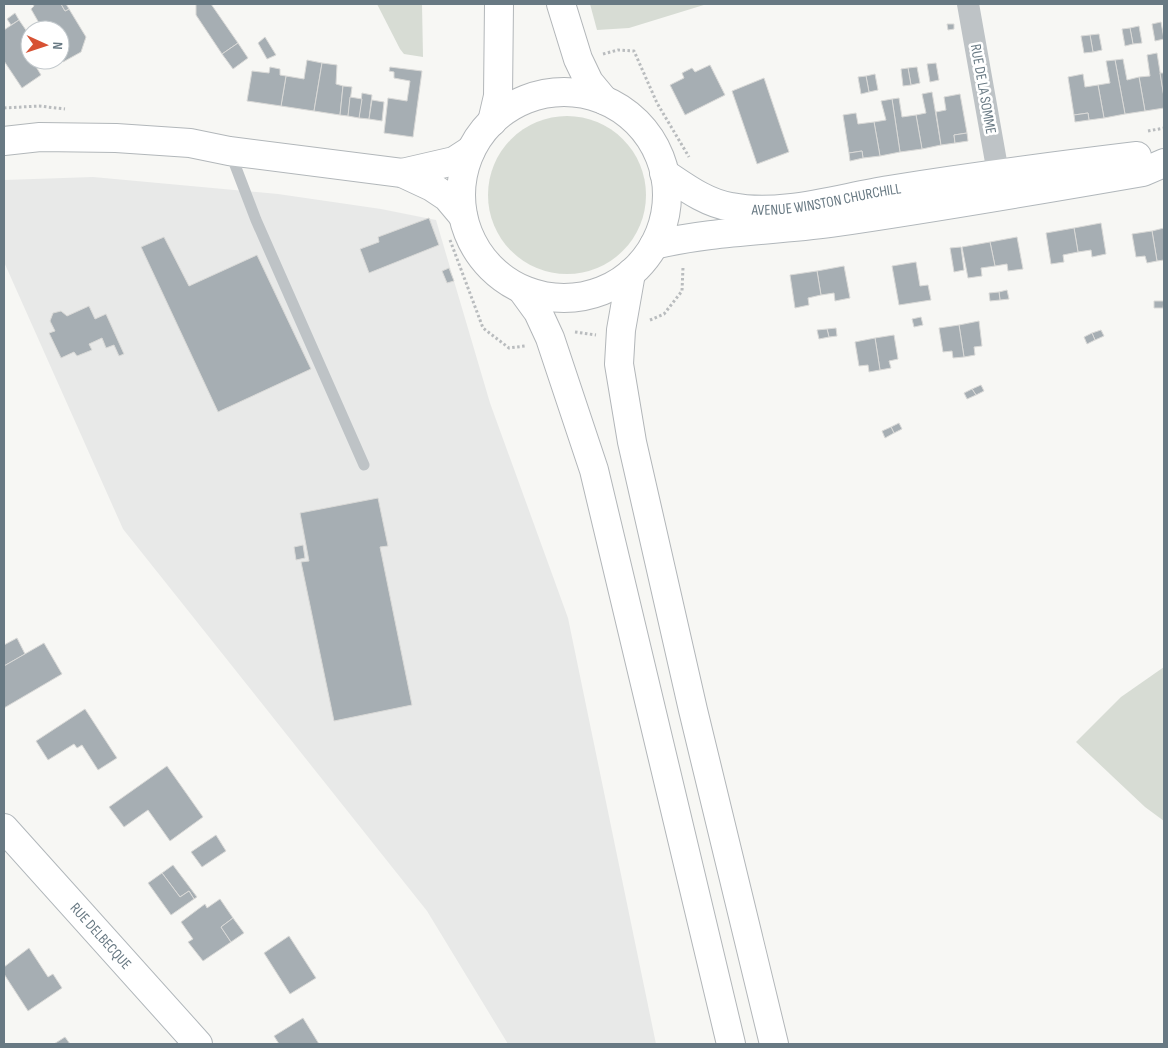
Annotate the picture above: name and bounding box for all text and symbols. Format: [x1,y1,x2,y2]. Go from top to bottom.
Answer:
north arrow [20,20,70,70]
text: N [49,41,66,50]
street label: RUE DE LA SOMME [966,43,1000,135]
street label: AVENUE WINSTON CHURCHILL [750,179,903,219]
street label: RUE DELBECQUE [66,899,136,973]

